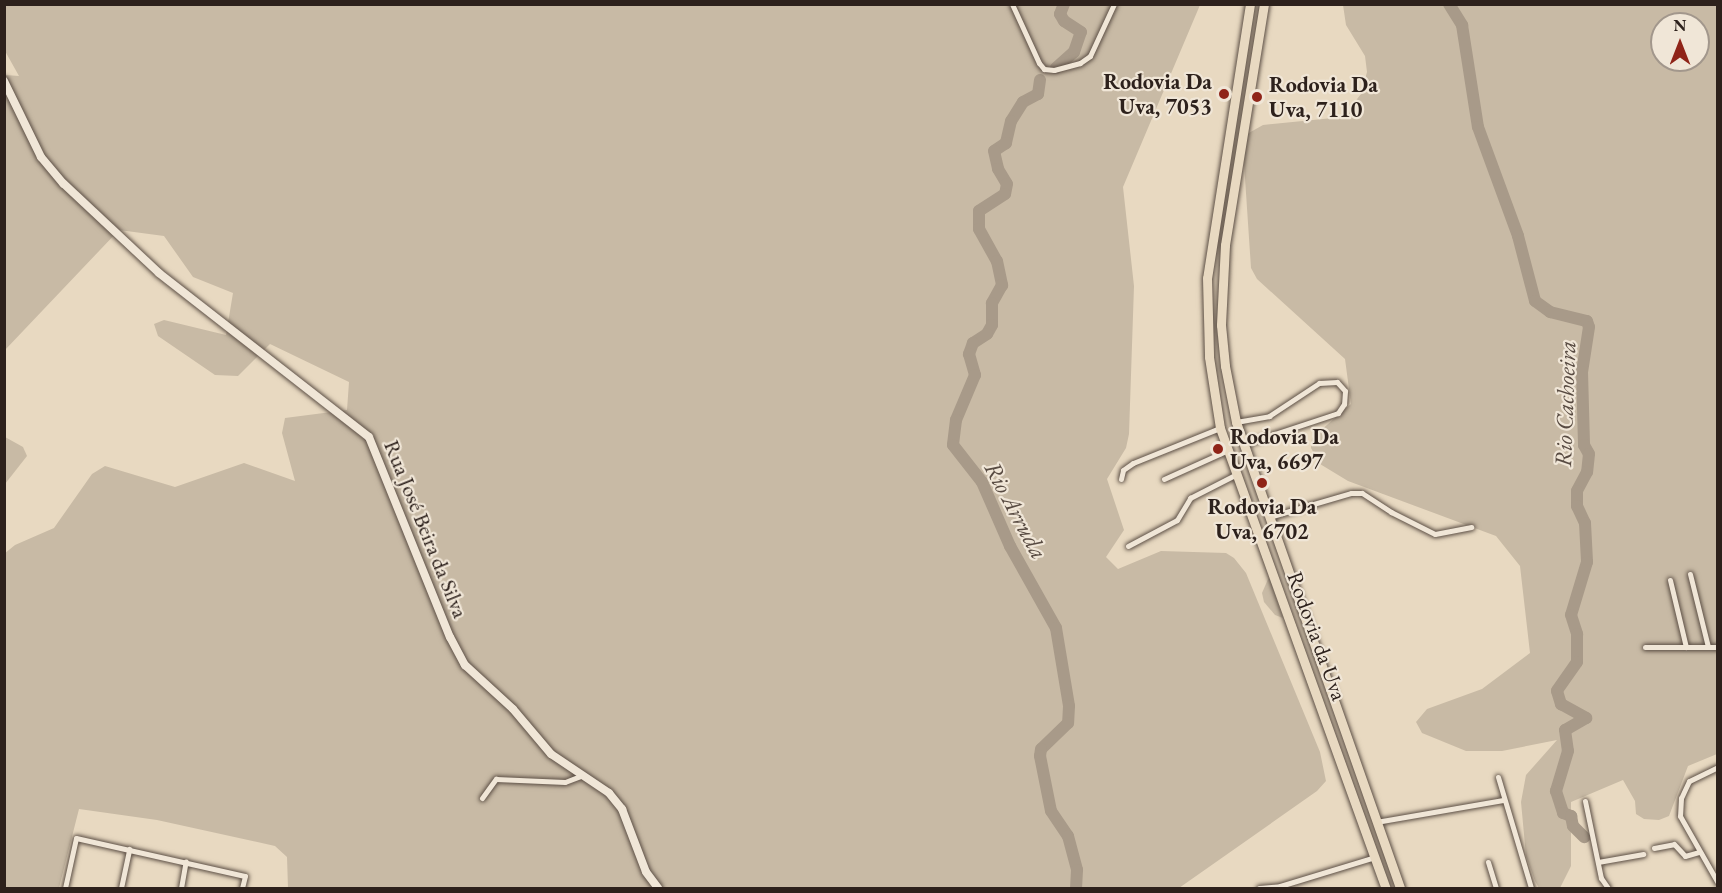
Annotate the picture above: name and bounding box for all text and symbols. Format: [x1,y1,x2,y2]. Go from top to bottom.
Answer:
north arrow [1650,12,1710,72]
text: N [1674,15,1686,36]
place label: Rodovia Da Uva, 7053 [1103,68,1212,119]
place label: Rodovia Da Uva, 7110 [1269,71,1378,122]
marker: Rodovia Da Uva, 7053 [1217,87,1231,101]
marker: Rodovia Da Uva, 7110 [1250,90,1264,104]
water label: Rio Cachoeira [1548,340,1582,468]
place label: Rodovia Da Uva, 6697 [1230,423,1339,475]
street label: Rua José Beira da Silva [378,436,474,622]
marker: Rodovia Da Uva, 6697 [1211,442,1225,456]
water label: Rio Arruda [978,456,1054,564]
marker: Rodovia Da Uva, 6702 [1255,476,1269,490]
place label: Rodovia Da Uva, 6702 [1208,493,1316,544]
street label: Rodovia da Uva [1281,568,1353,704]

